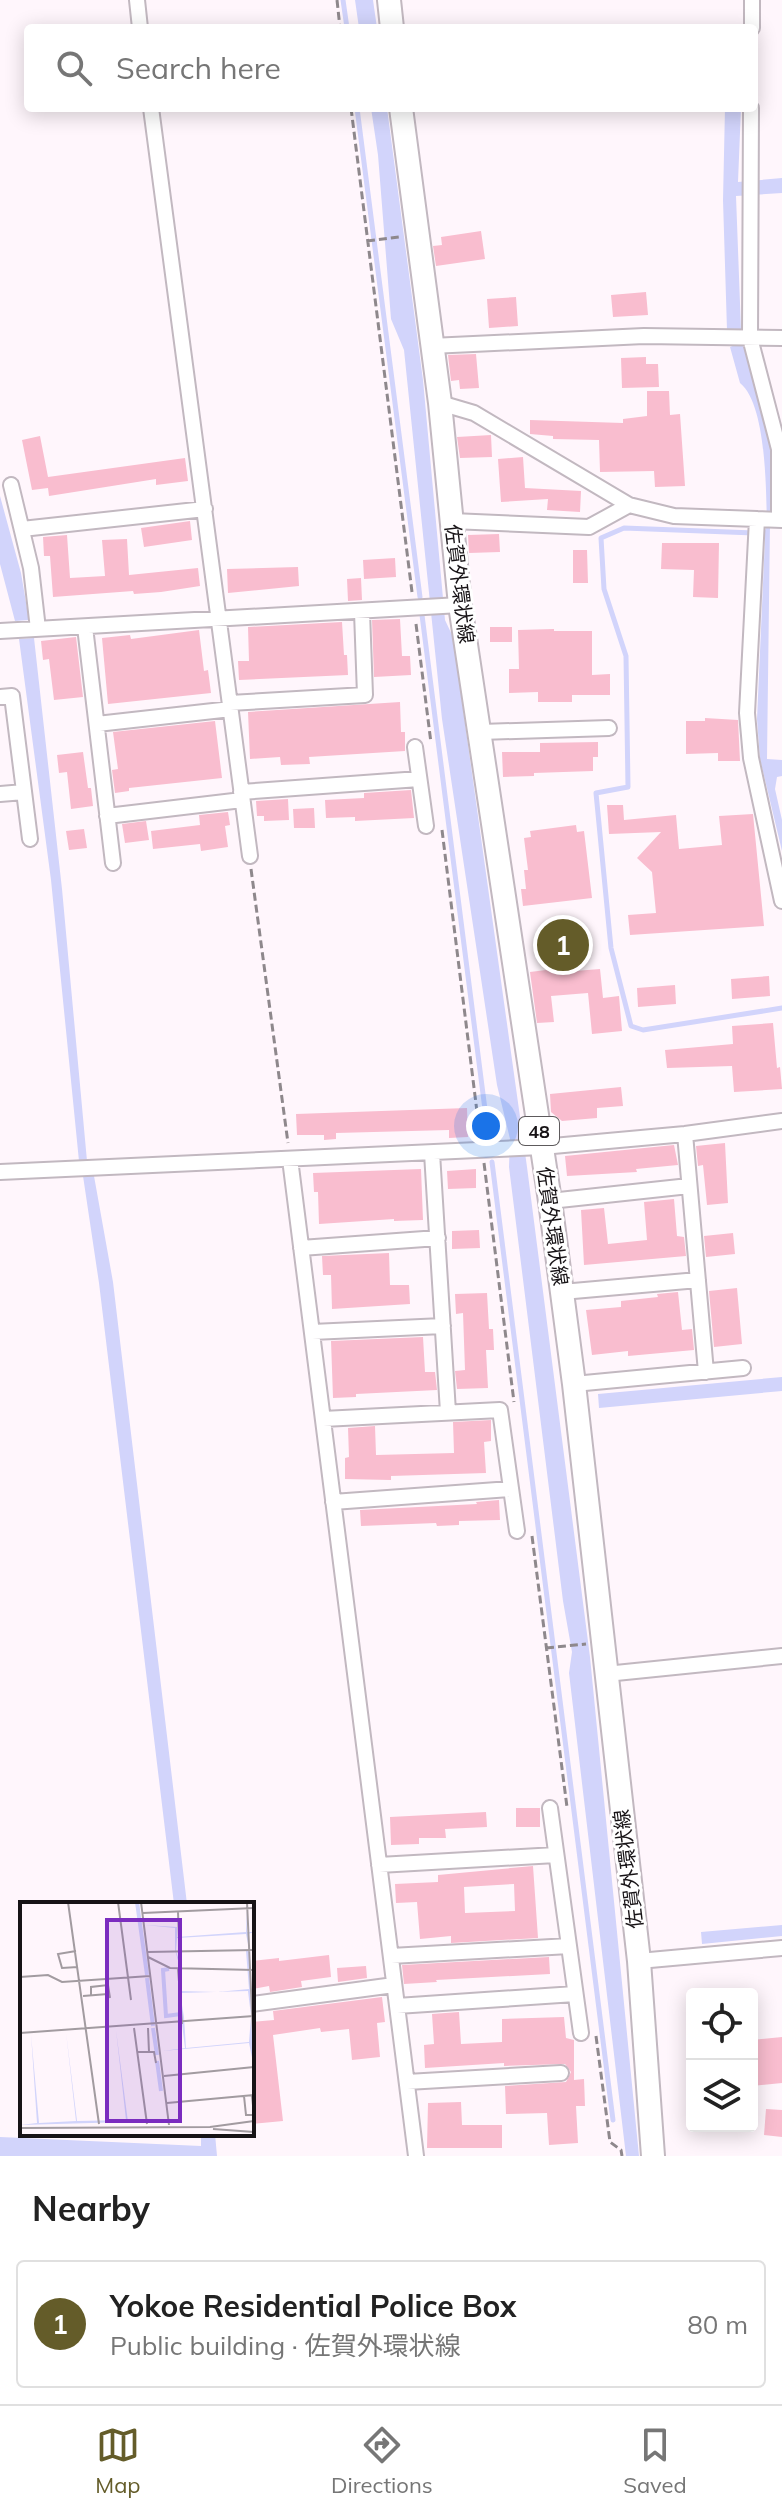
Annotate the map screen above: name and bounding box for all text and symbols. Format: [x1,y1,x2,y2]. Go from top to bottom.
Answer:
search box [24,24,758,112]
icon: search [52,46,96,90]
text: Search here [116,49,281,87]
street label: 佐賀外環状線 [440,523,480,645]
pin: 1 [537,915,589,975]
your location [466,1106,506,1146]
road number: 48 [519,1117,559,1145]
street label: 佐賀外環状線 [532,1165,574,1287]
street label: 佐賀外環状線 [608,1808,648,1930]
inset map [20,1902,254,2136]
map controls [686,1988,758,2132]
button: locate [686,1988,758,2060]
button: layers [686,2060,758,2132]
text: Nearby [32,2187,150,2230]
text: Yokoe Residential Police Box [110,2287,516,2325]
text: 1 [52,2308,68,2341]
text: 80 m [687,2308,748,2341]
text: Public building · 佐賀外環状線 [110,2329,461,2362]
tab: Map [95,2423,141,2499]
tab: Directions [331,2423,433,2499]
tab: Saved [623,2423,687,2499]

